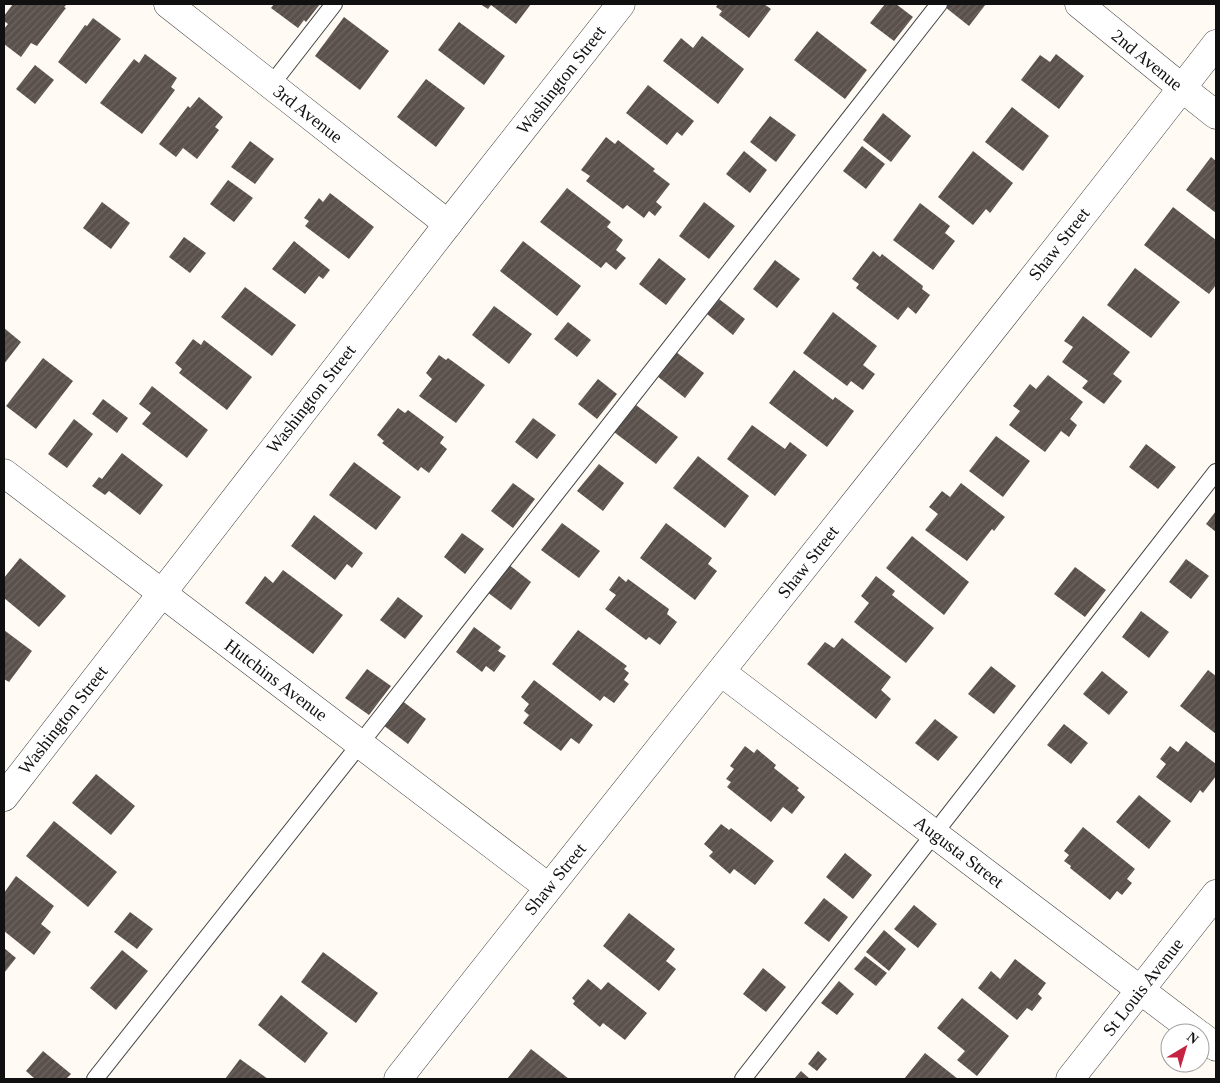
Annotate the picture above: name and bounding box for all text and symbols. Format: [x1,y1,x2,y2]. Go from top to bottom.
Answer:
street label: Washington Street [512,22,610,138]
street label: 2nd Avenue [1108,25,1186,95]
street label: 3rd Avenue [269,81,347,147]
street label: Shaw Street [1024,204,1094,284]
street label: Washington Street [262,341,360,457]
street label: Shaw Street [773,522,843,602]
street label: Hutchins Avenue [221,635,331,725]
street label: Washington Street [14,662,112,778]
street label: Augusta Street [910,812,1008,892]
street label: Shaw Street [520,839,590,919]
street label: St Louis Avenue [1099,934,1187,1040]
north arrow [1160,1023,1210,1073]
text: N [1184,1029,1201,1047]

